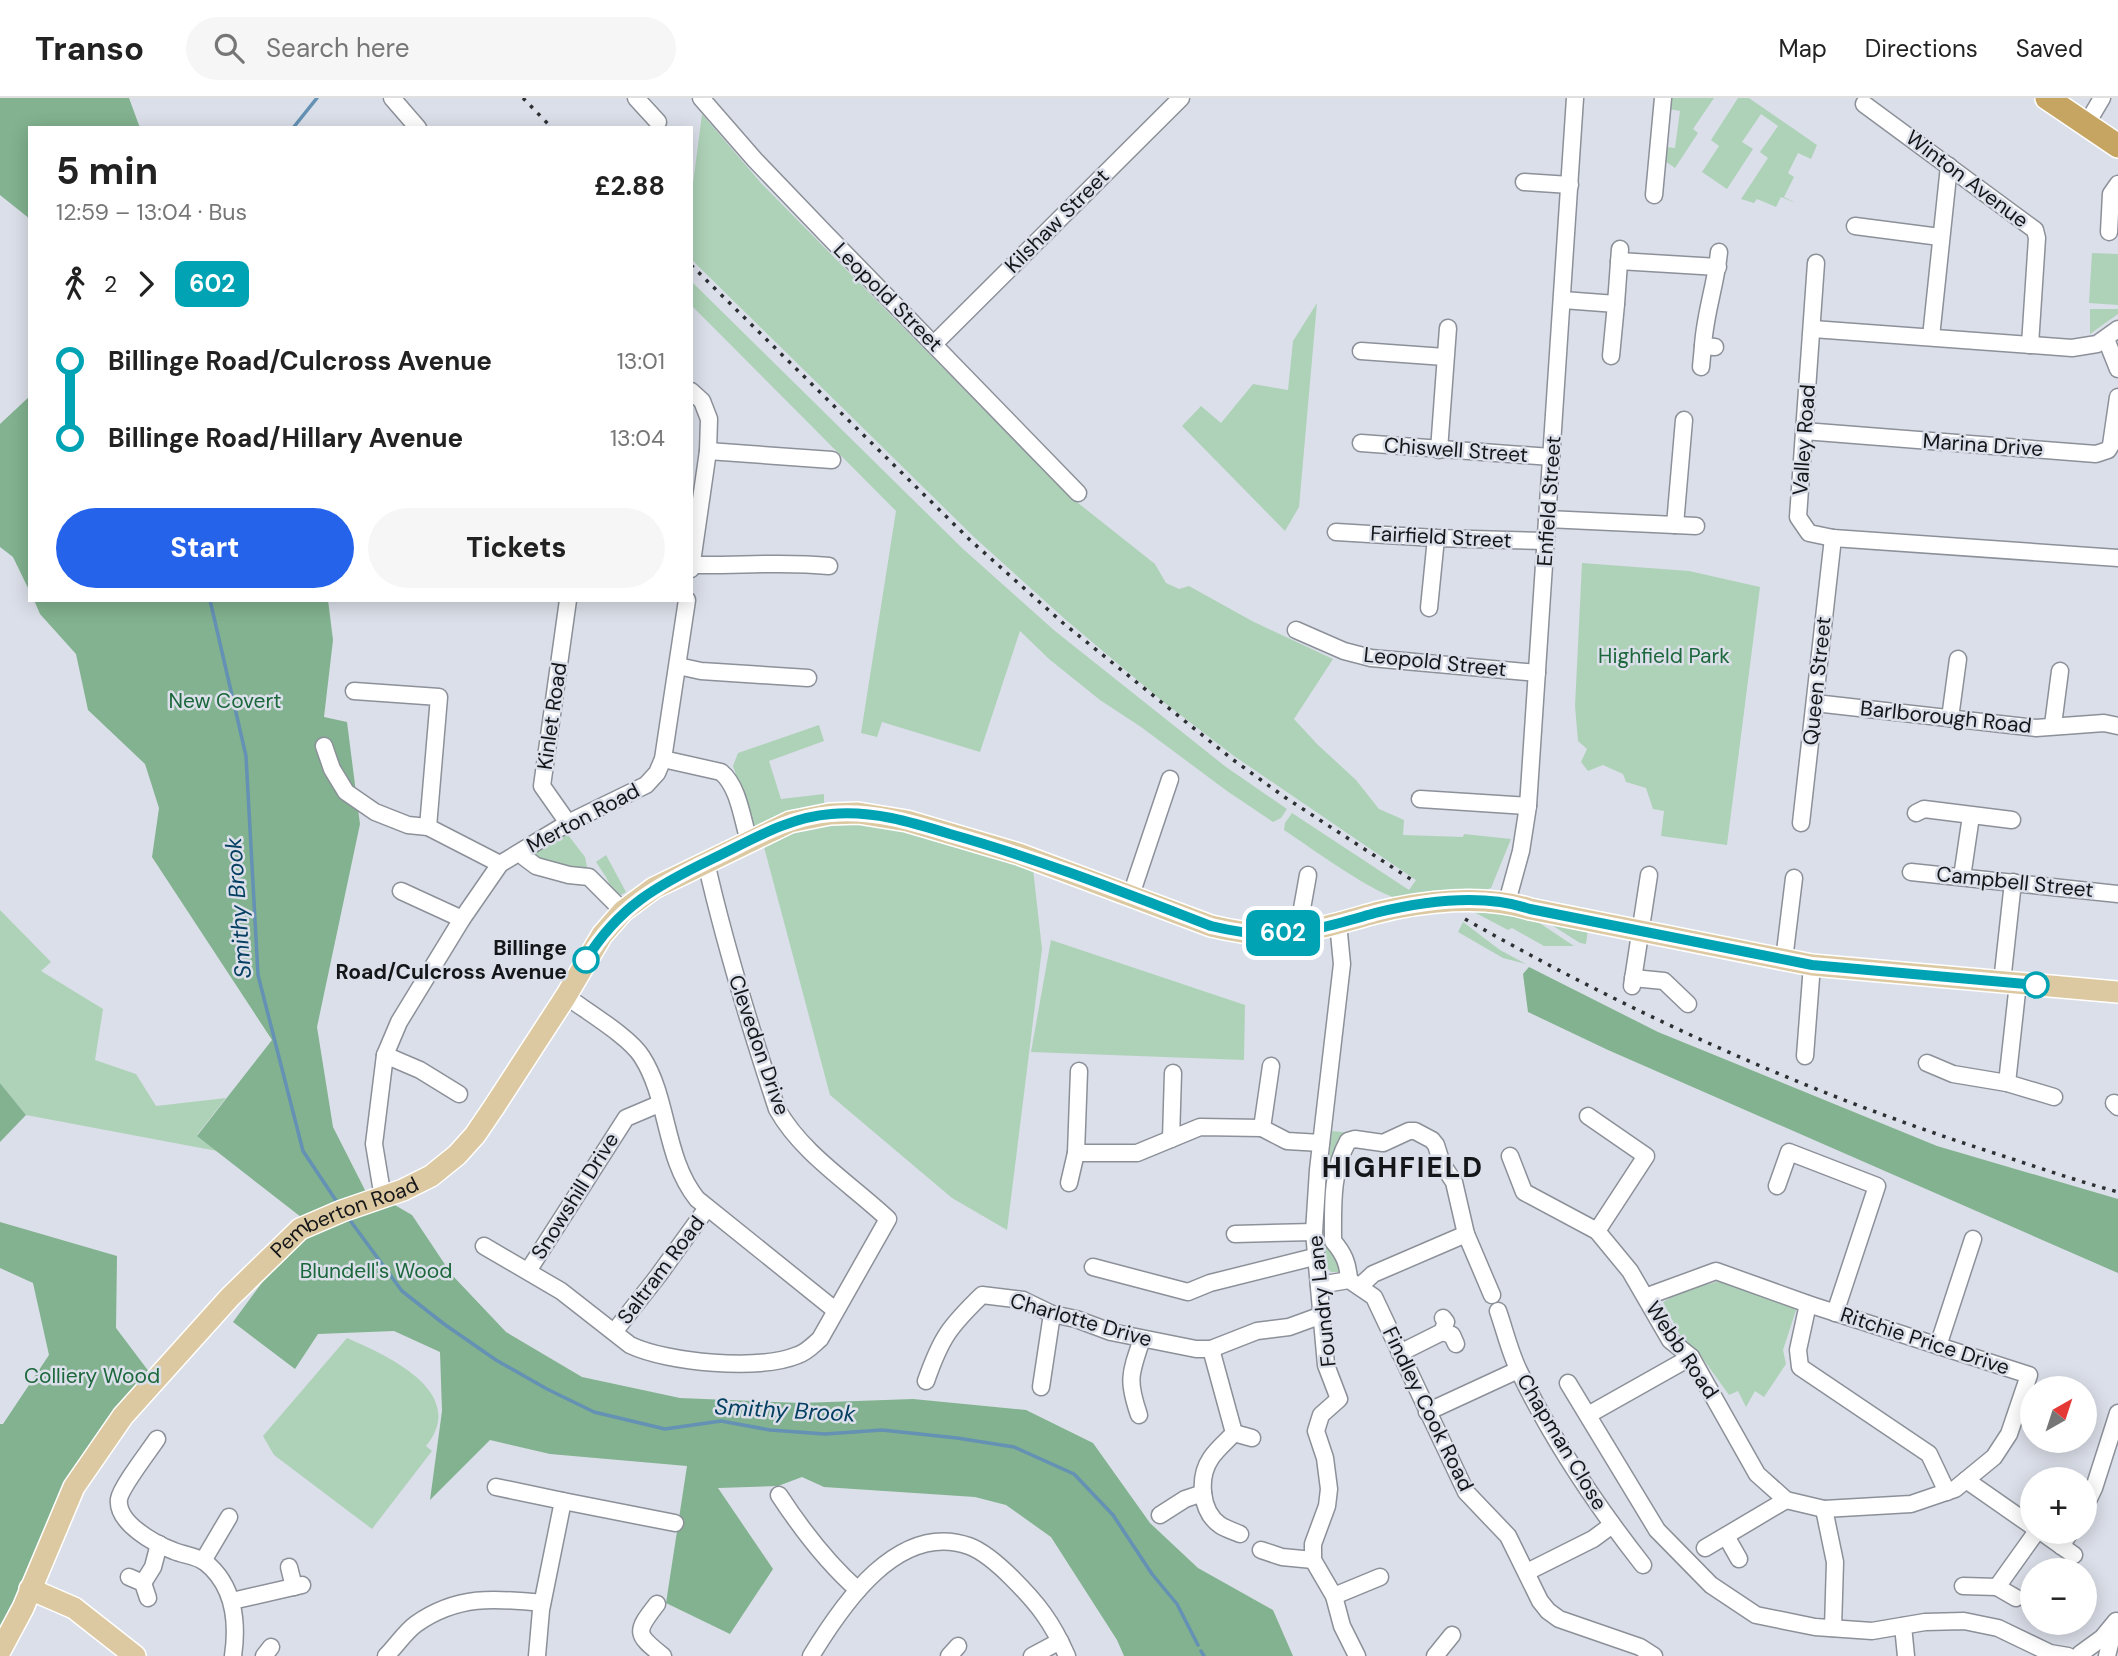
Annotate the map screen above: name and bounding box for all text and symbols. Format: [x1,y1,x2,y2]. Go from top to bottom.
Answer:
search box [186,17,676,80]
text: Transo [35,27,144,70]
icon: search [210,29,248,67]
text: Search here [266,31,410,65]
text: Map [1779,33,1827,64]
text: Directions [1865,33,1978,64]
text: Saved [2016,33,2083,64]
street label: Winton Avenue [1900,124,2034,234]
text: 5 min [56,146,158,196]
street label: Kilshaw Street [999,163,1115,279]
text: £2.88 [594,169,665,203]
text: 12:59 – 13:04 · Bus [56,197,247,227]
street label: Leopold Street [827,236,949,358]
icon: walk [56,265,94,303]
icon: forward [127,265,165,303]
text: 602 [189,268,235,299]
text: 2 [104,269,117,299]
text: Billinge Road/Culcross Avenue [108,344,492,378]
text: 13:01 [617,346,665,376]
street label: Valley Road [1786,383,1822,497]
text: Billinge Road/Hillary Avenue [108,421,463,455]
text: 13:04 [610,423,665,453]
street label: Marina Drive [1922,427,2044,463]
street label: Chiswell Street [1383,431,1529,469]
street label: Enfield Street [1530,435,1568,567]
button: Start [56,508,354,588]
button: Tickets [368,508,665,588]
street label: Fairfield Street [1370,519,1512,555]
street label: Queen Street [1796,615,1838,747]
street label: Leopold Street [1362,641,1508,683]
park label: Highfield Park [1598,642,1730,670]
street label: Kinlet Road [531,660,573,772]
park label: New Covert [168,687,282,715]
street label: Barlborough Road [1859,694,2033,740]
street label: Merton Road [522,776,644,860]
water label: Smithy Brook [218,836,258,980]
street label: Campbell Street [1935,860,2095,904]
line badge: 602 [1243,910,1323,956]
text: 602 [1260,917,1306,948]
place label: Billinge Road/Culcross Avenue [336,934,567,986]
marker: Billinge Road/Culcross Avenue [573,947,599,973]
street label: Clevedon Drive [722,971,796,1119]
unlabelled marker [2023,972,2049,998]
street label: Snowshill Drive [525,1127,625,1265]
district label: HIGHFIELD [1322,1149,1484,1186]
street label: Pemberton Road [264,1170,423,1264]
street label: Saltram Road [611,1210,711,1330]
street label: Foundry Lane [1301,1234,1343,1368]
park label: Blundell's Wood [300,1257,452,1285]
street label: Charlotte Drive [1007,1286,1155,1354]
street label: Webb Road [1639,1296,1725,1404]
street label: Ritchie Price Drive [1837,1300,2013,1382]
street label: Findley Cook Road [1376,1322,1480,1496]
park label: Colliery Wood [24,1362,160,1390]
street label: Chapman Close [1510,1369,1614,1515]
north arrow [2020,1376,2096,1452]
map controls [2020,1376,2097,1635]
water label: Smithy Brook [714,1391,857,1429]
button: + [2020,1467,2097,1544]
button: − [2020,1558,2097,1635]

